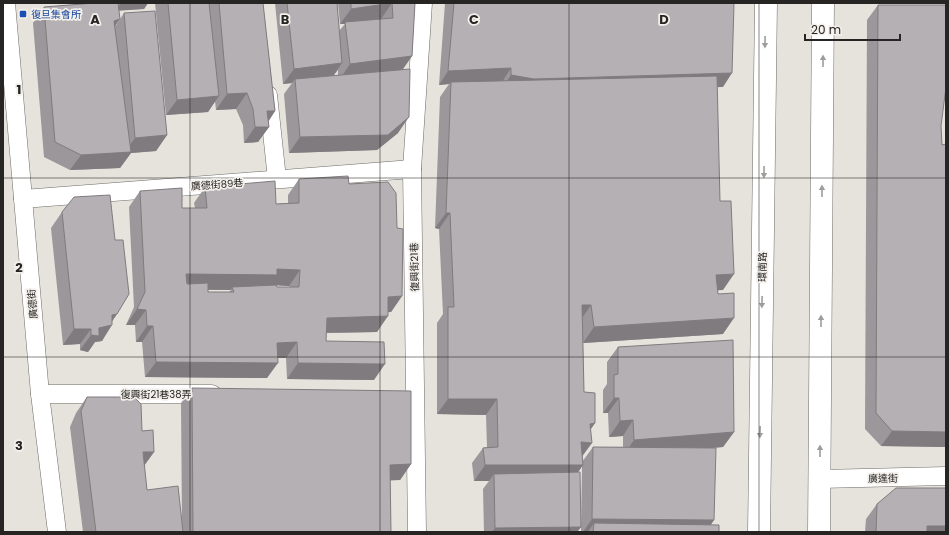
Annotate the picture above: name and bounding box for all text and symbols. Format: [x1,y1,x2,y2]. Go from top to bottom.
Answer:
place label: 復旦集會所 [31,7,81,22]
marker: 復旦集會所 [18,9,28,19]
text: A [90,10,100,29]
text: B [281,10,290,29]
text: C [469,10,479,29]
text: D [659,10,669,29]
scale bar [805,16,900,42]
text: 20 m [811,21,841,38]
one-way arrow [762,36,768,49]
one-way arrow [820,54,826,67]
text: 1 [17,80,21,99]
one-way arrow [760,166,767,178]
street label: 廣德街89巷 [190,175,244,194]
one-way arrow [819,184,825,197]
street label: 復興街21巷 [407,242,422,292]
street label: 環南路 [755,252,770,282]
text: 2 [15,258,23,277]
street label: 廣德街 [24,288,41,320]
one-way arrow [759,296,765,309]
one-way arrow [818,314,824,327]
street label: 復興街21巷38弄 [120,387,192,402]
one-way arrow [757,426,763,439]
text: 3 [15,436,23,455]
one-way arrow [817,444,823,457]
street label: 廣達街 [868,471,898,486]

